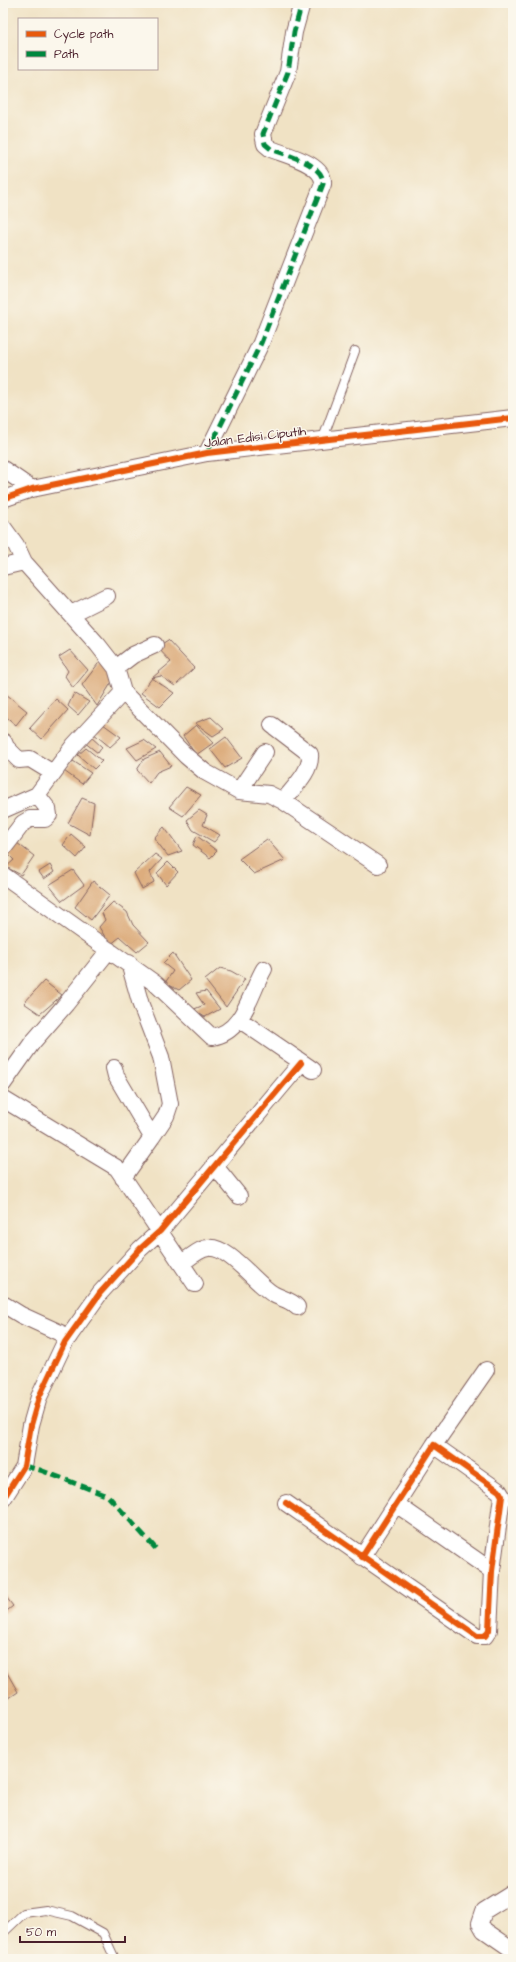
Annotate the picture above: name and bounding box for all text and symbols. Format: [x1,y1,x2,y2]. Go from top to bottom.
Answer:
legend [18,18,158,70]
text: Cycle path [54,26,113,44]
text: Path [54,46,79,63]
street label: Jalan Edisi Ciputih [203,422,308,452]
scale bar [20,1918,125,1944]
text: 50 m [26,1924,57,1941]

